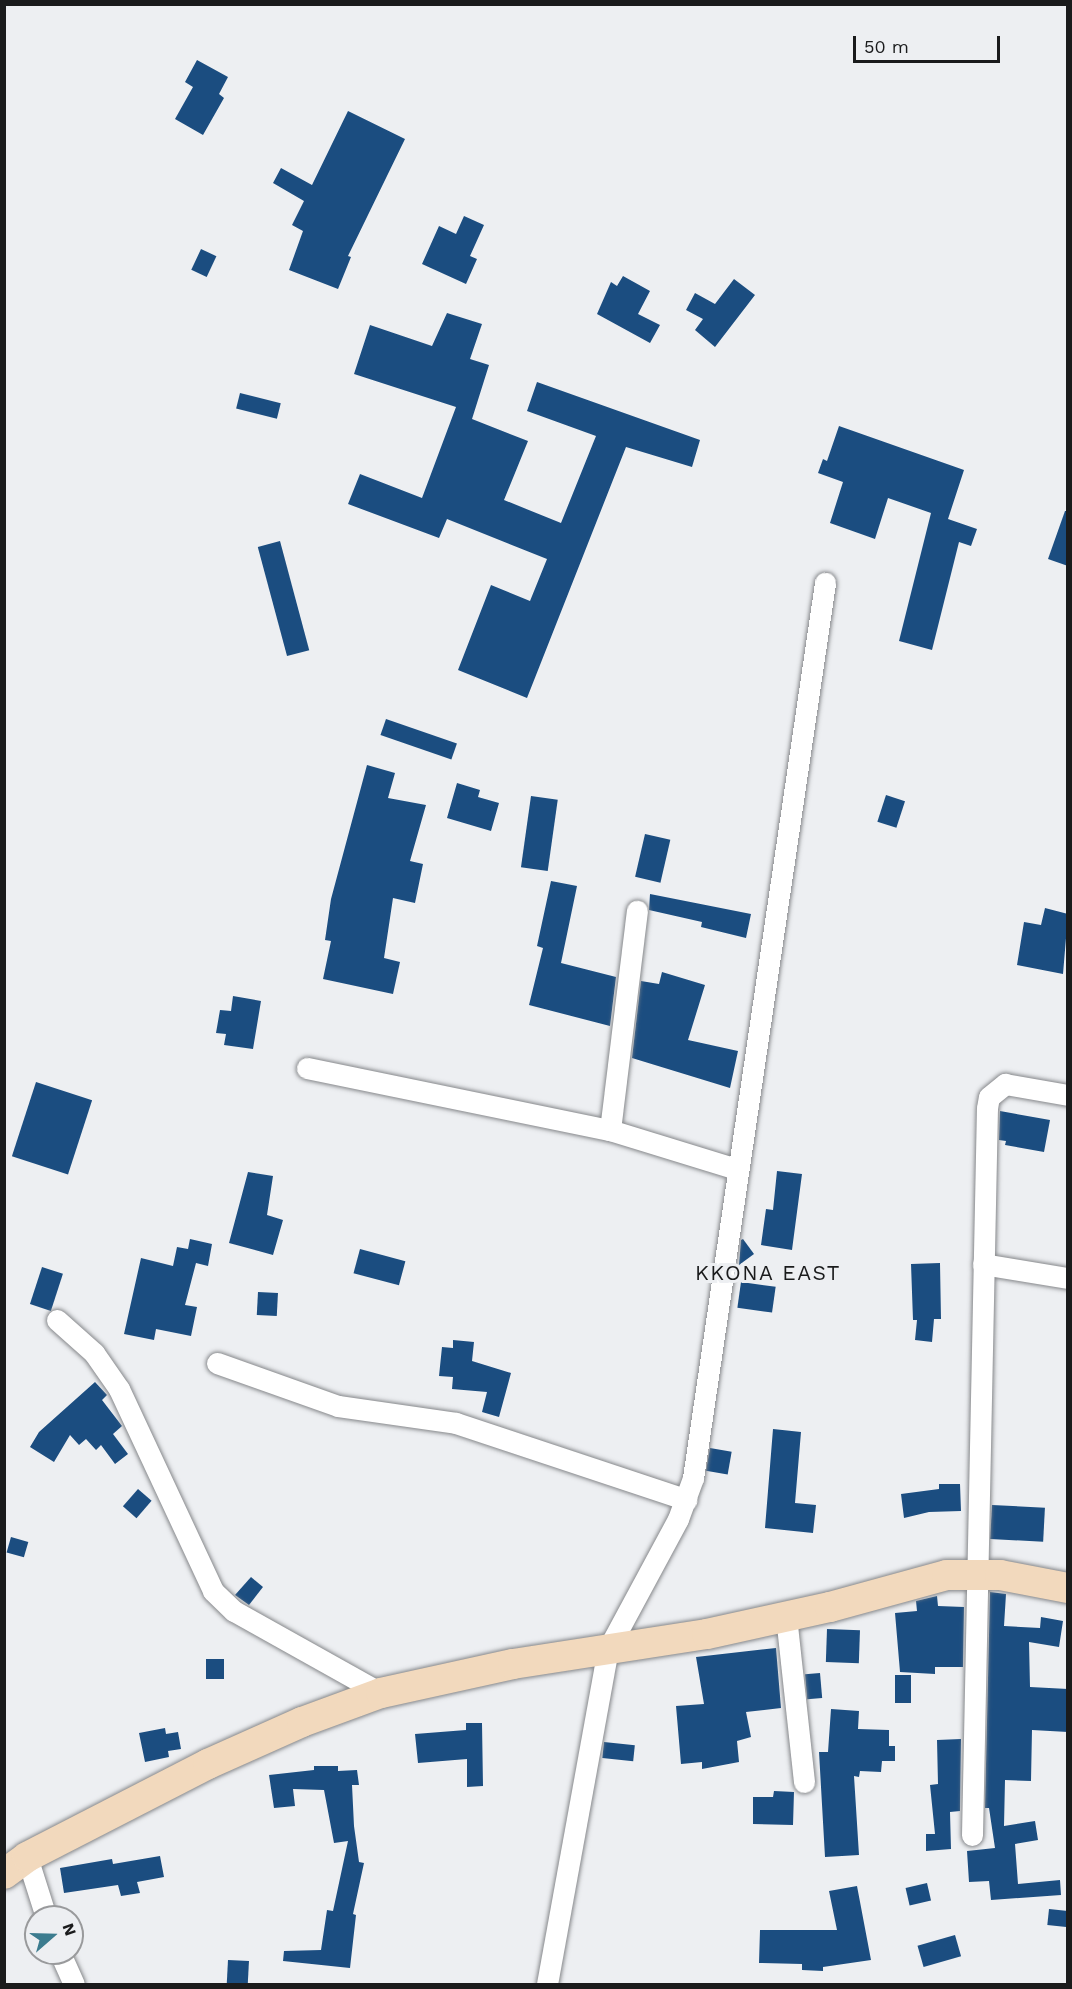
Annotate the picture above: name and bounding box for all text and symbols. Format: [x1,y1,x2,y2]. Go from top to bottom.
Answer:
scale bar [856,24,1003,62]
text: 50 m [864,36,909,57]
district label: KKONA EAST [695,1260,841,1286]
north arrow [24,1905,84,1965]
text: N [59,1921,80,1938]

